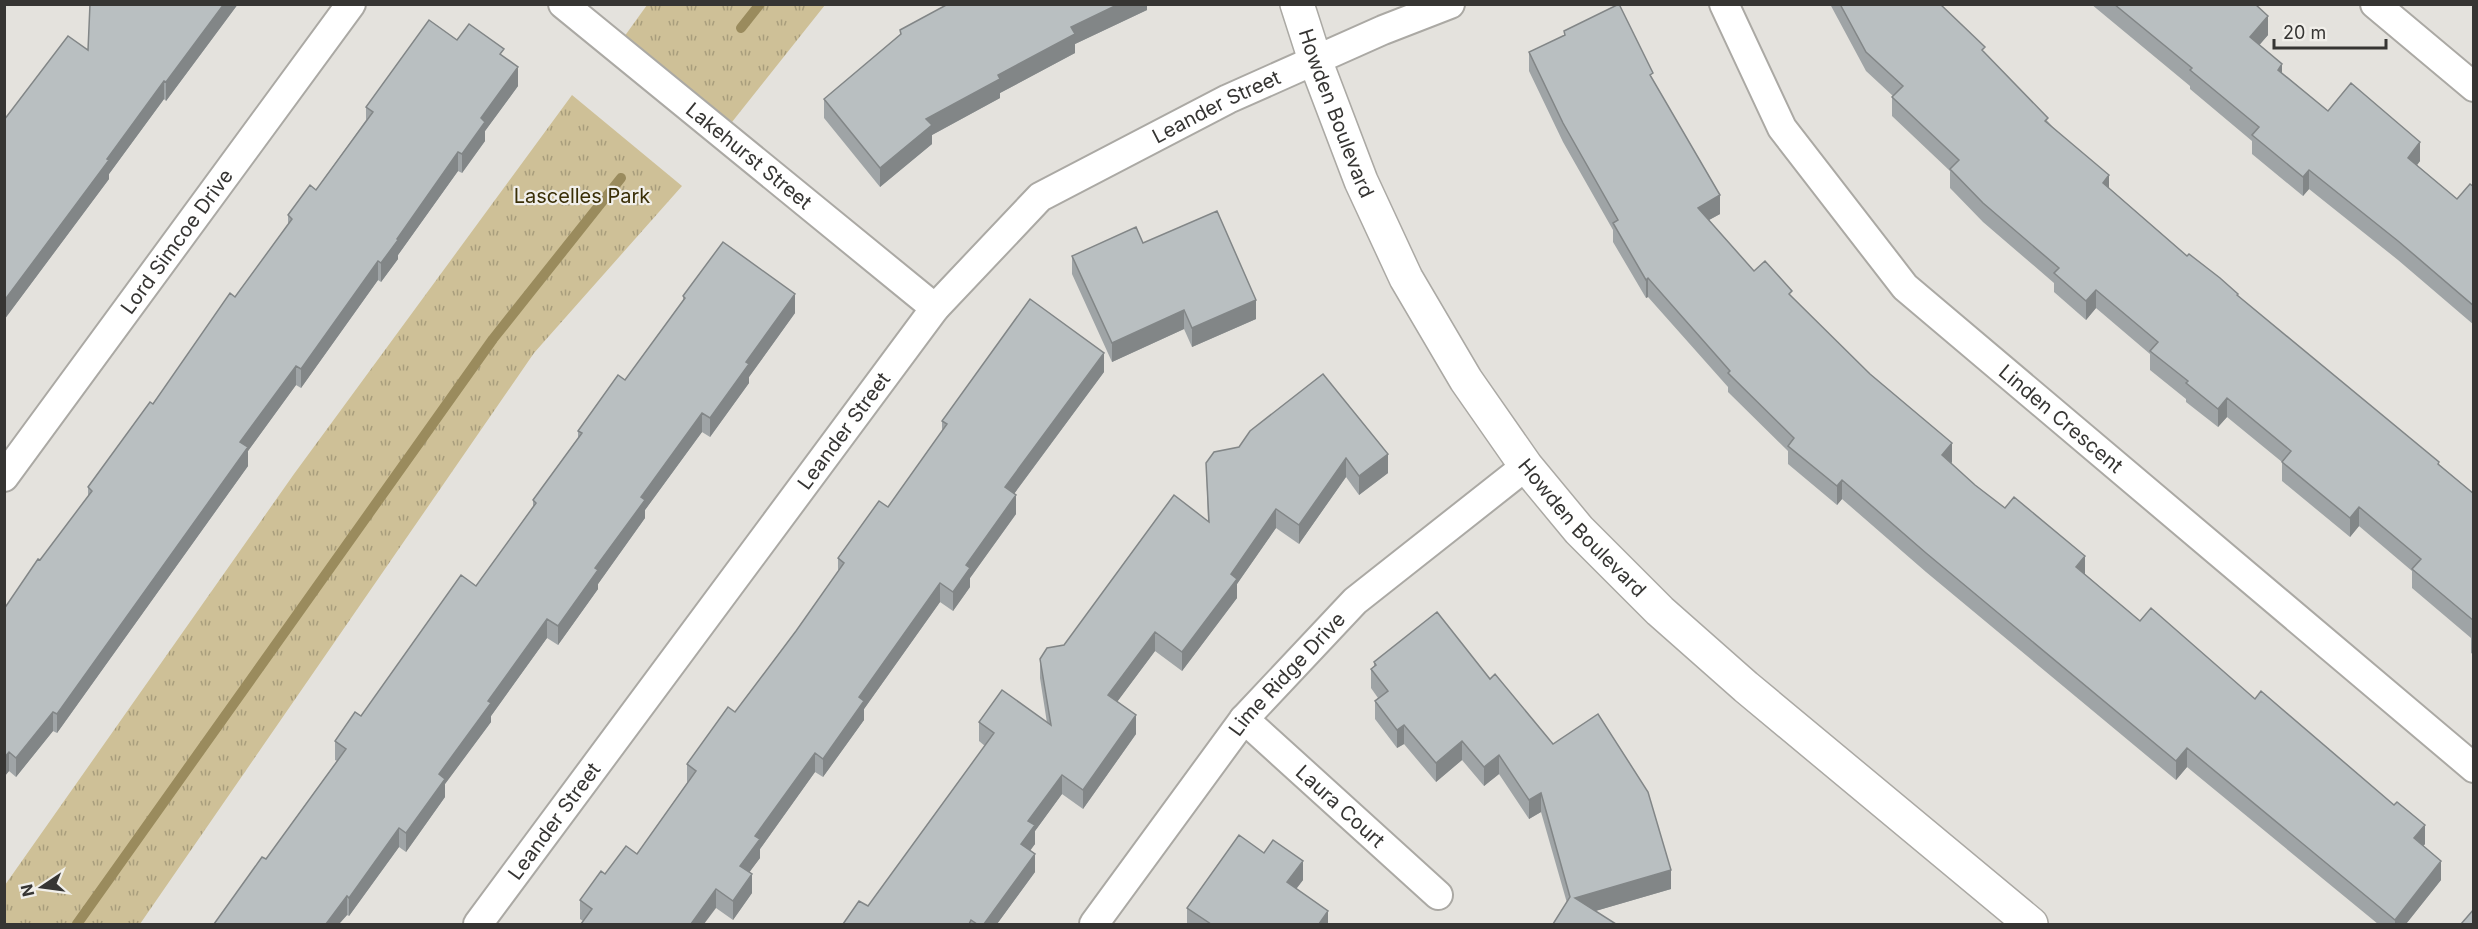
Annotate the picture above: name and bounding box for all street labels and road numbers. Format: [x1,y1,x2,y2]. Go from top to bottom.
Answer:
street label: Howden Boulevard [1294,26,1379,202]
street label: Leander Street [1148,65,1285,148]
street label: Lakehurst Street [681,97,817,215]
street label: Lord Simcoe Drive [116,164,238,319]
street label: Linden Crescent [1994,360,2128,478]
street label: Leander Street [793,367,895,494]
street label: Howden Boulevard [1513,454,1651,602]
street label: Lime Ridge Drive [1224,607,1350,741]
street label: Leander Street [503,758,606,884]
street label: Laura Court [1291,760,1390,853]

